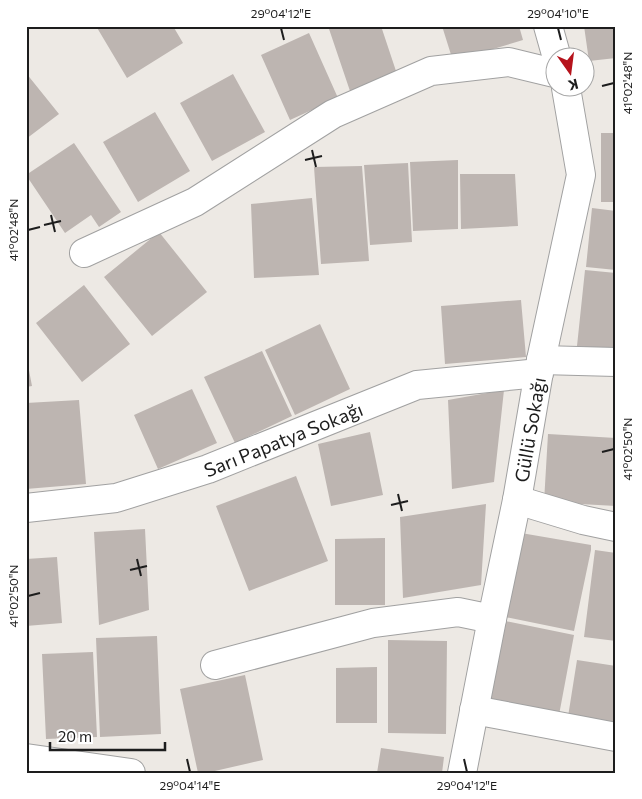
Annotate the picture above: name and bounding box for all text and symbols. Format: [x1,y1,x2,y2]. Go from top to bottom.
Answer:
text: 29°04'12"E [251,6,311,20]
text: 29°04'10"E [527,6,589,20]
north arrow [544,48,594,98]
text: 41°02'48"N [620,52,634,114]
text: K [566,76,580,95]
text: 41°02'48"N [6,199,20,261]
street label: Güllü Sokağı [509,375,549,484]
street label: Sarı Papatya Sokağı [200,397,366,481]
text: 41°02'50"N [620,418,634,480]
text: 41°02'50"N [6,565,20,627]
scale bar [50,719,165,751]
text: 20 m [58,727,92,745]
text: 29°04'14"E [160,778,220,792]
text: 29°04'12"E [437,778,497,792]

